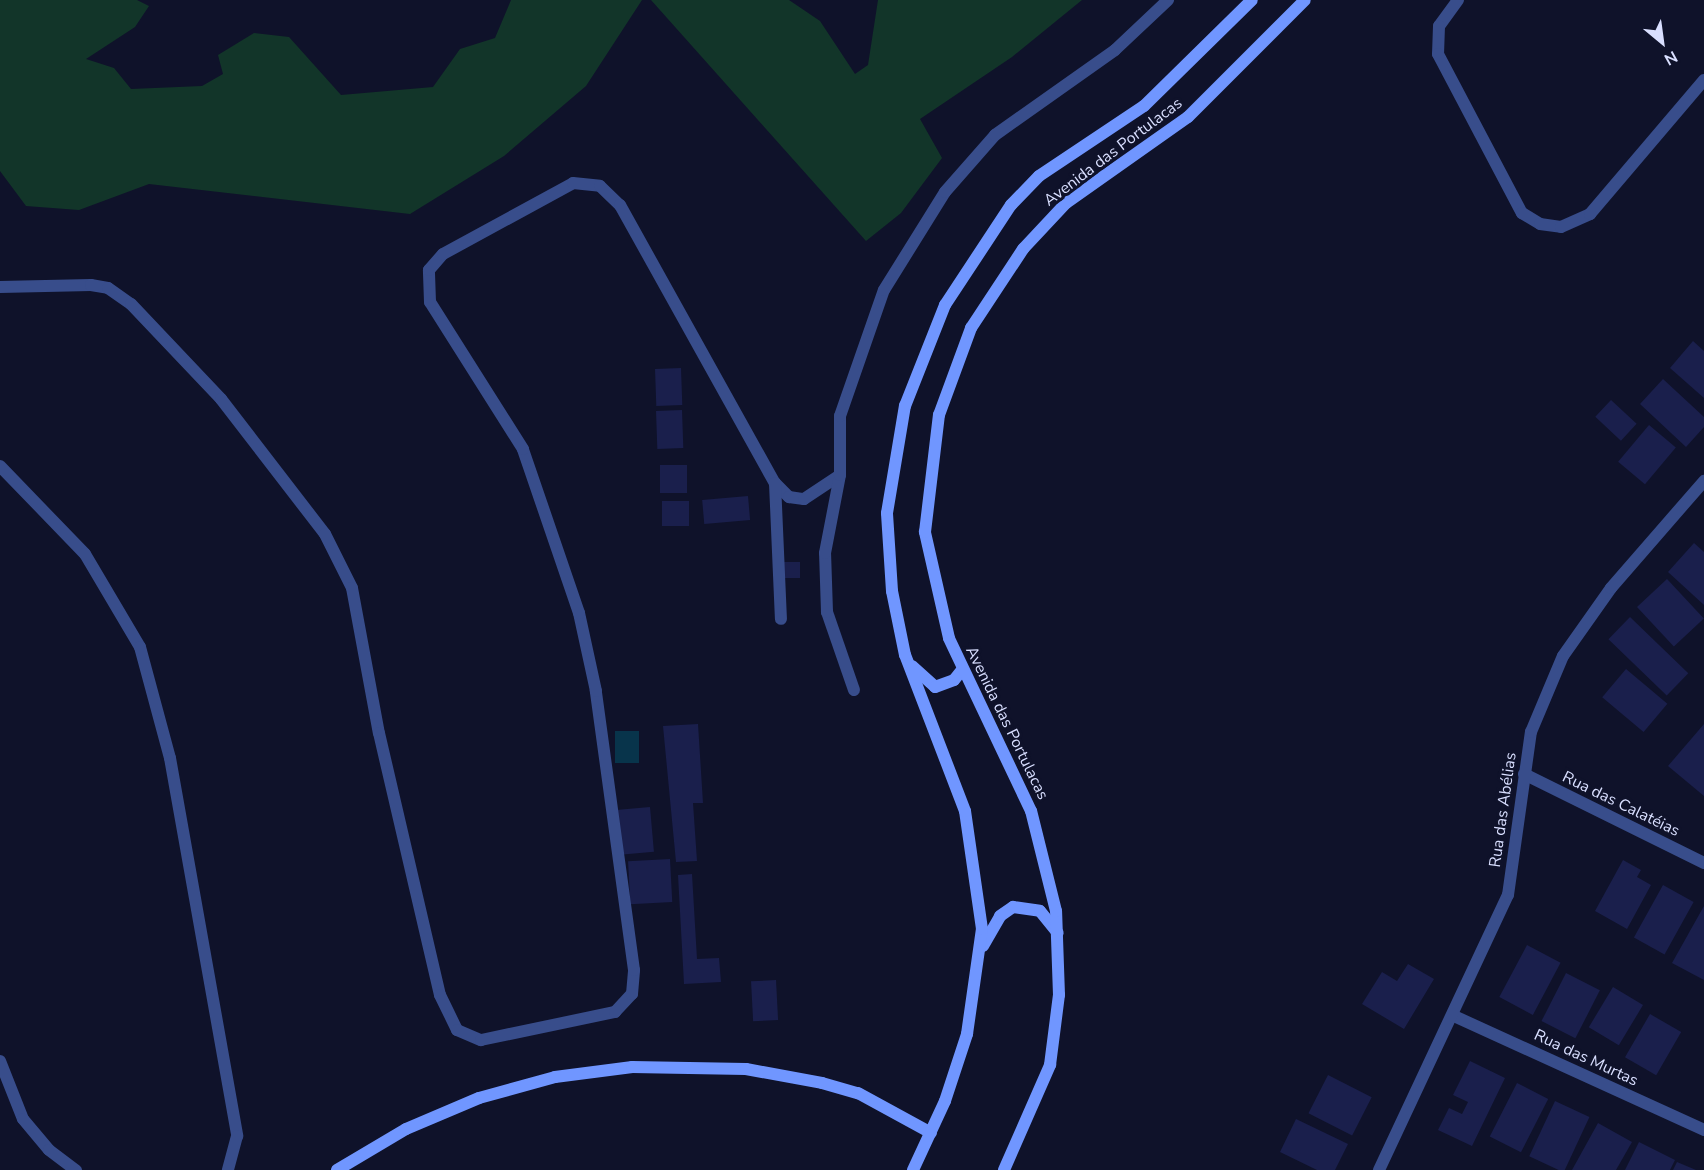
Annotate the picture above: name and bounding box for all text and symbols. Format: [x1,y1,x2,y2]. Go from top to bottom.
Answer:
north arrow [1632,12,1692,72]
text: N [1660,45,1681,70]
street label: Avenida das Portulacas [1040,94,1186,210]
street label: Avenida das Portulacas [961,643,1053,803]
street label: Rua das Abélias [1485,751,1521,869]
street label: Rua das Calatéias [1559,767,1683,841]
street label: Rua das Murtas [1531,1026,1641,1090]

